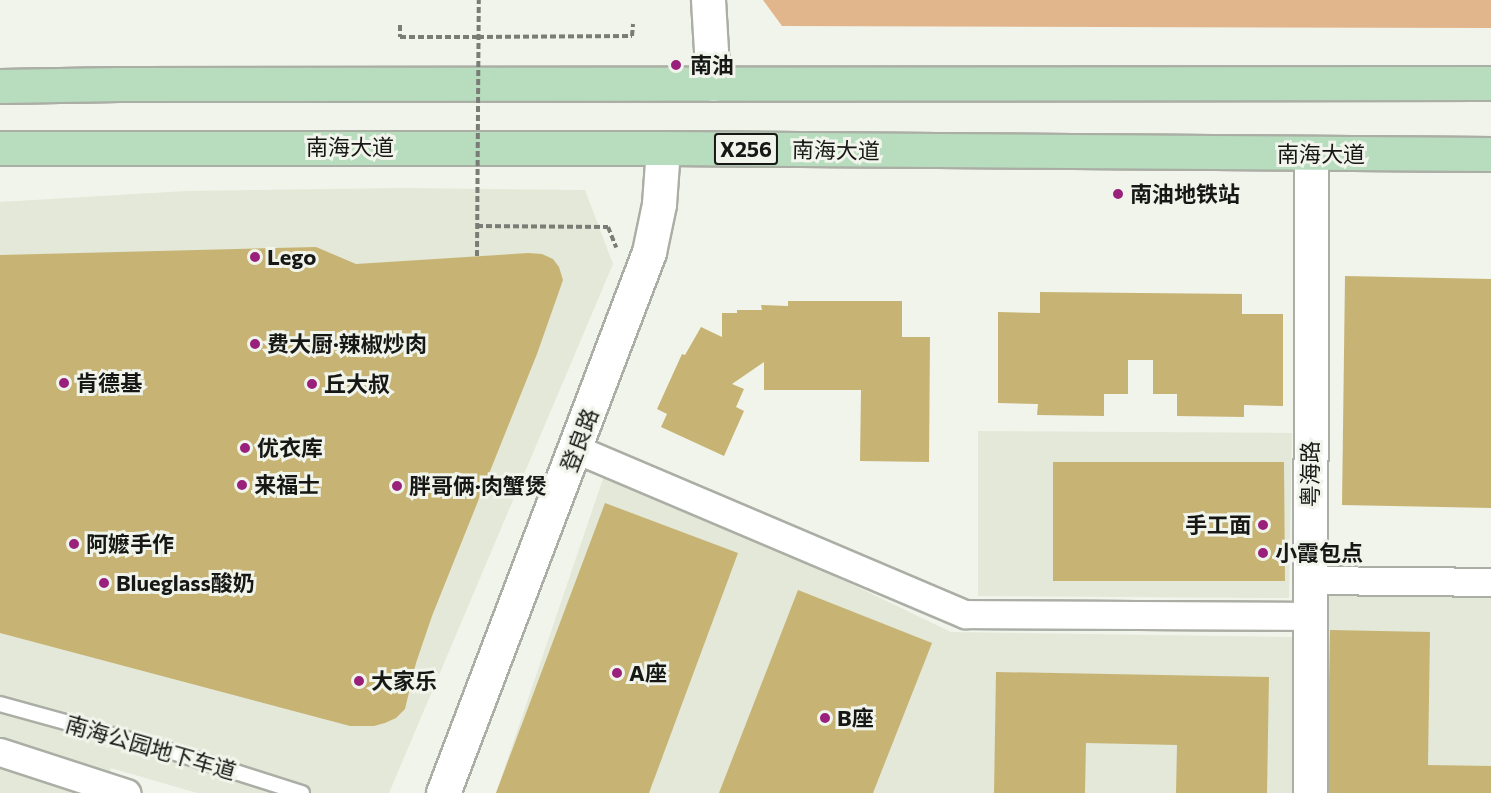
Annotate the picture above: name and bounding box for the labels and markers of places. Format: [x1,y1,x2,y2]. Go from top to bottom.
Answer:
place label: 南油 [690,52,734,78]
marker: 南油 [667,56,685,74]
place label: 南油地铁站 [1130,181,1240,207]
marker: 南油地铁站 [1111,187,1125,201]
place label: Lego [267,244,316,270]
marker: Lego [248,250,262,264]
place label: 费大厨·辣椒炒肉 [267,331,427,357]
marker: 费大厨·辣椒炒肉 [248,337,262,351]
place label: 肯德基 [76,370,142,396]
place label: 丘大叔 [324,371,390,397]
marker: 肯德基 [57,376,71,390]
marker: 丘大叔 [305,377,319,391]
place label: 优衣库 [257,435,323,461]
marker: 优衣库 [238,441,252,455]
place label: 来福士 [254,472,320,498]
place label: 胖哥俩·肉蟹煲 [409,473,547,499]
marker: 来福士 [235,478,249,492]
marker: 胖哥俩·肉蟹煲 [390,479,404,493]
place label: 手工面 [1185,512,1251,538]
marker: 手工面 [1256,518,1270,532]
place label: 阿嬷手作 [86,531,174,557]
marker: 阿嬷手作 [67,537,81,551]
place label: 小霞包点 [1275,540,1363,566]
marker: 小霞包点 [1256,546,1270,560]
place label: Blueglass酸奶 [116,570,255,596]
marker: Blueglass酸奶 [97,576,111,590]
place label: A座 [629,660,667,686]
marker: A座 [610,666,624,680]
place label: 大家乐 [371,668,437,694]
marker: 大家乐 [352,674,366,688]
place label: B座 [837,705,874,731]
marker: B座 [818,711,832,725]

